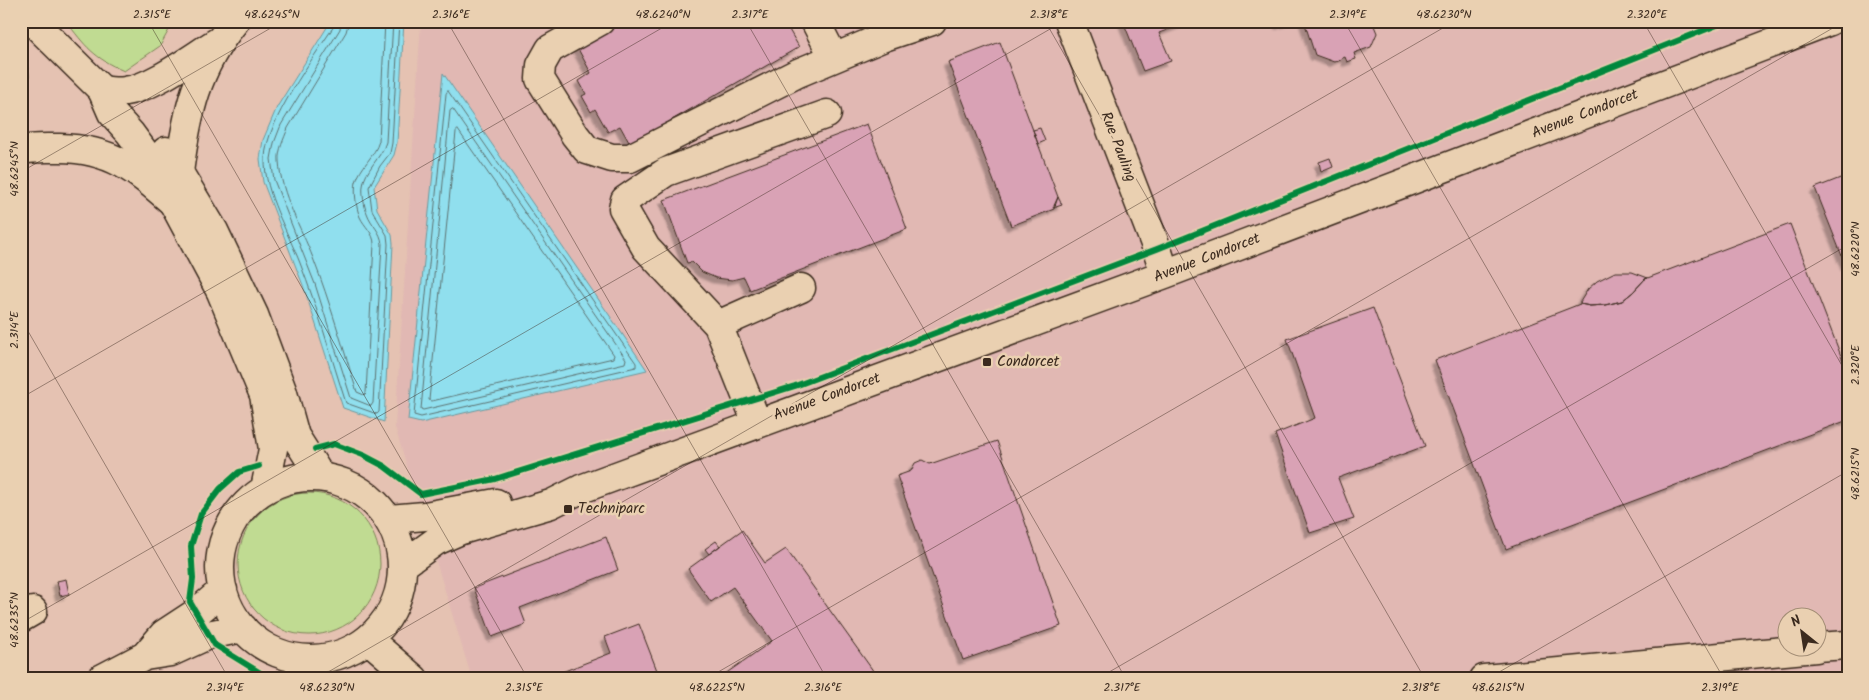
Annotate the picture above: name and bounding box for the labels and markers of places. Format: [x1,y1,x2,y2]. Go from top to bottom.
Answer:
place label: Condorcet [997,350,1059,374]
marker: Condorcet [981,356,993,368]
place label: Techniparc [578,497,645,521]
marker: Techniparc [562,503,574,515]

